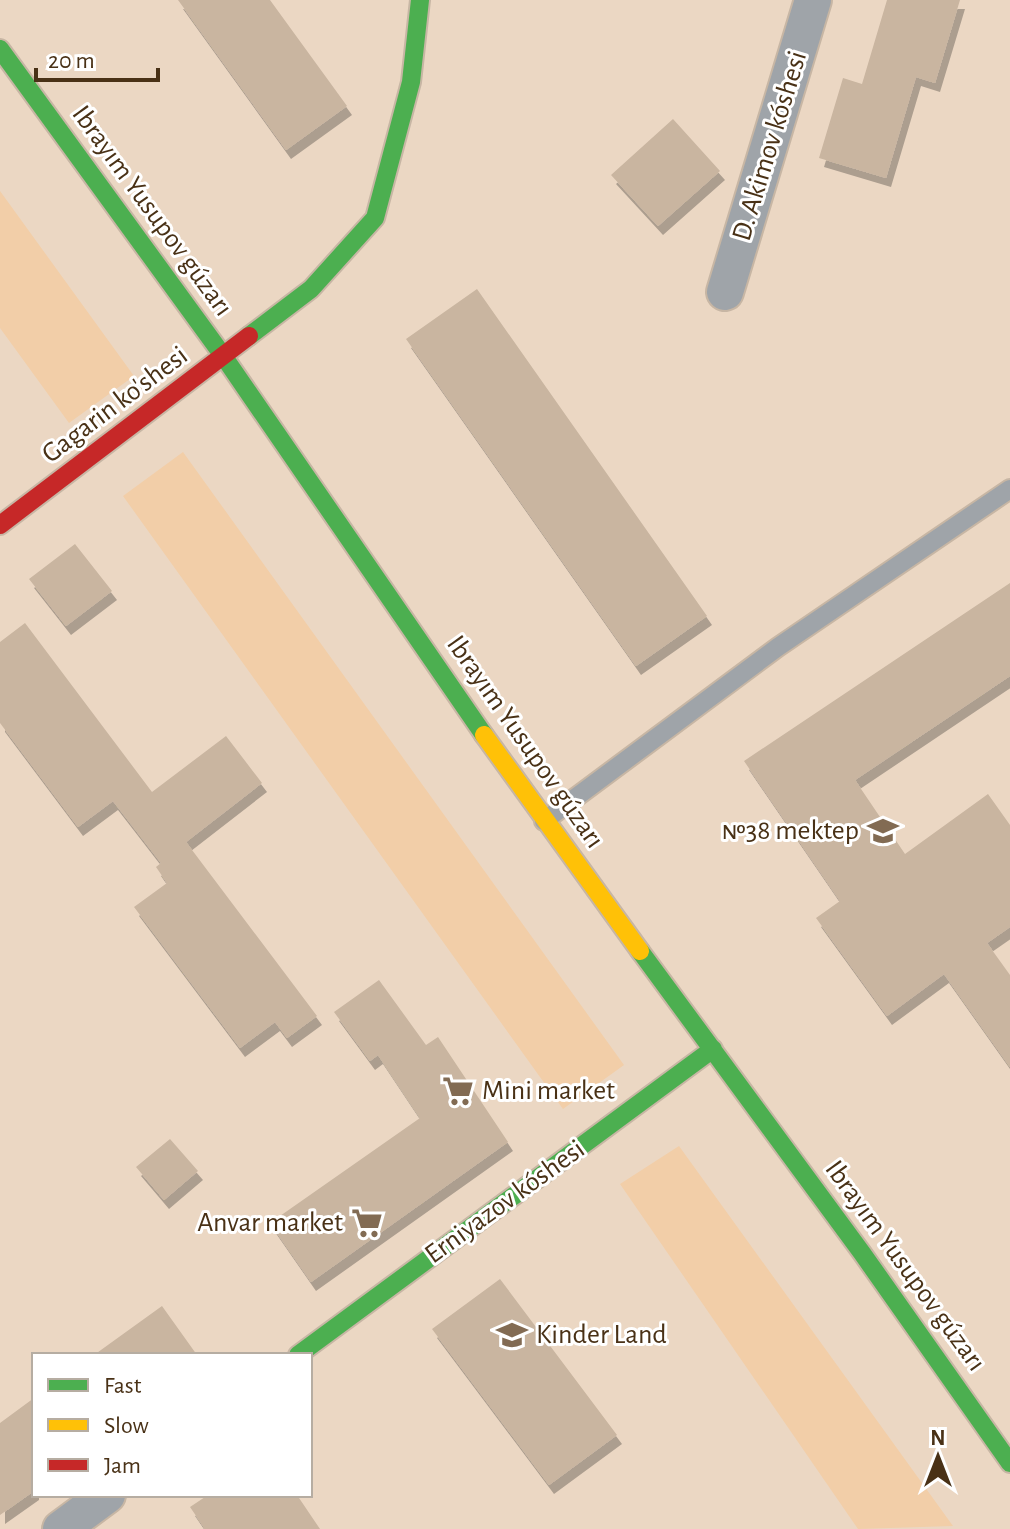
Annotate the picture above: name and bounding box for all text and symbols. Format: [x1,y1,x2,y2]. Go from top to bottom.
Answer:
scale bar [36,32,158,82]
street label: D. Akimov kóshesi [728,48,812,244]
text: 20 m [48,49,95,73]
street label: Ibrayım Yusupov gúzarı [66,101,238,321]
street label: Gagarin ko'shesi [37,341,193,469]
street label: Ibrayım Yusupov gúzarı [441,631,609,853]
school or university icon: №38 mektep [866,814,900,848]
place label: №38 mektep [721,817,859,845]
supermarket icon: Mini market [441,1074,475,1108]
place label: Mini market [482,1077,615,1105]
street label: Erniyazov kóshesi [420,1135,590,1269]
street label: Ibrayım Yusupov gúzarı [819,1156,991,1376]
supermarket icon: Anvar market [350,1206,384,1240]
place label: Anvar market [197,1209,343,1237]
school or university icon: Kinder Land [495,1318,529,1352]
place label: Kinder Land [536,1321,667,1349]
legend [32,1353,312,1497]
text: Fast [104,1374,142,1398]
text: Slow [104,1414,149,1438]
north arrow [898,1417,978,1497]
text: N [930,1427,946,1449]
text: Jam [104,1454,141,1478]

